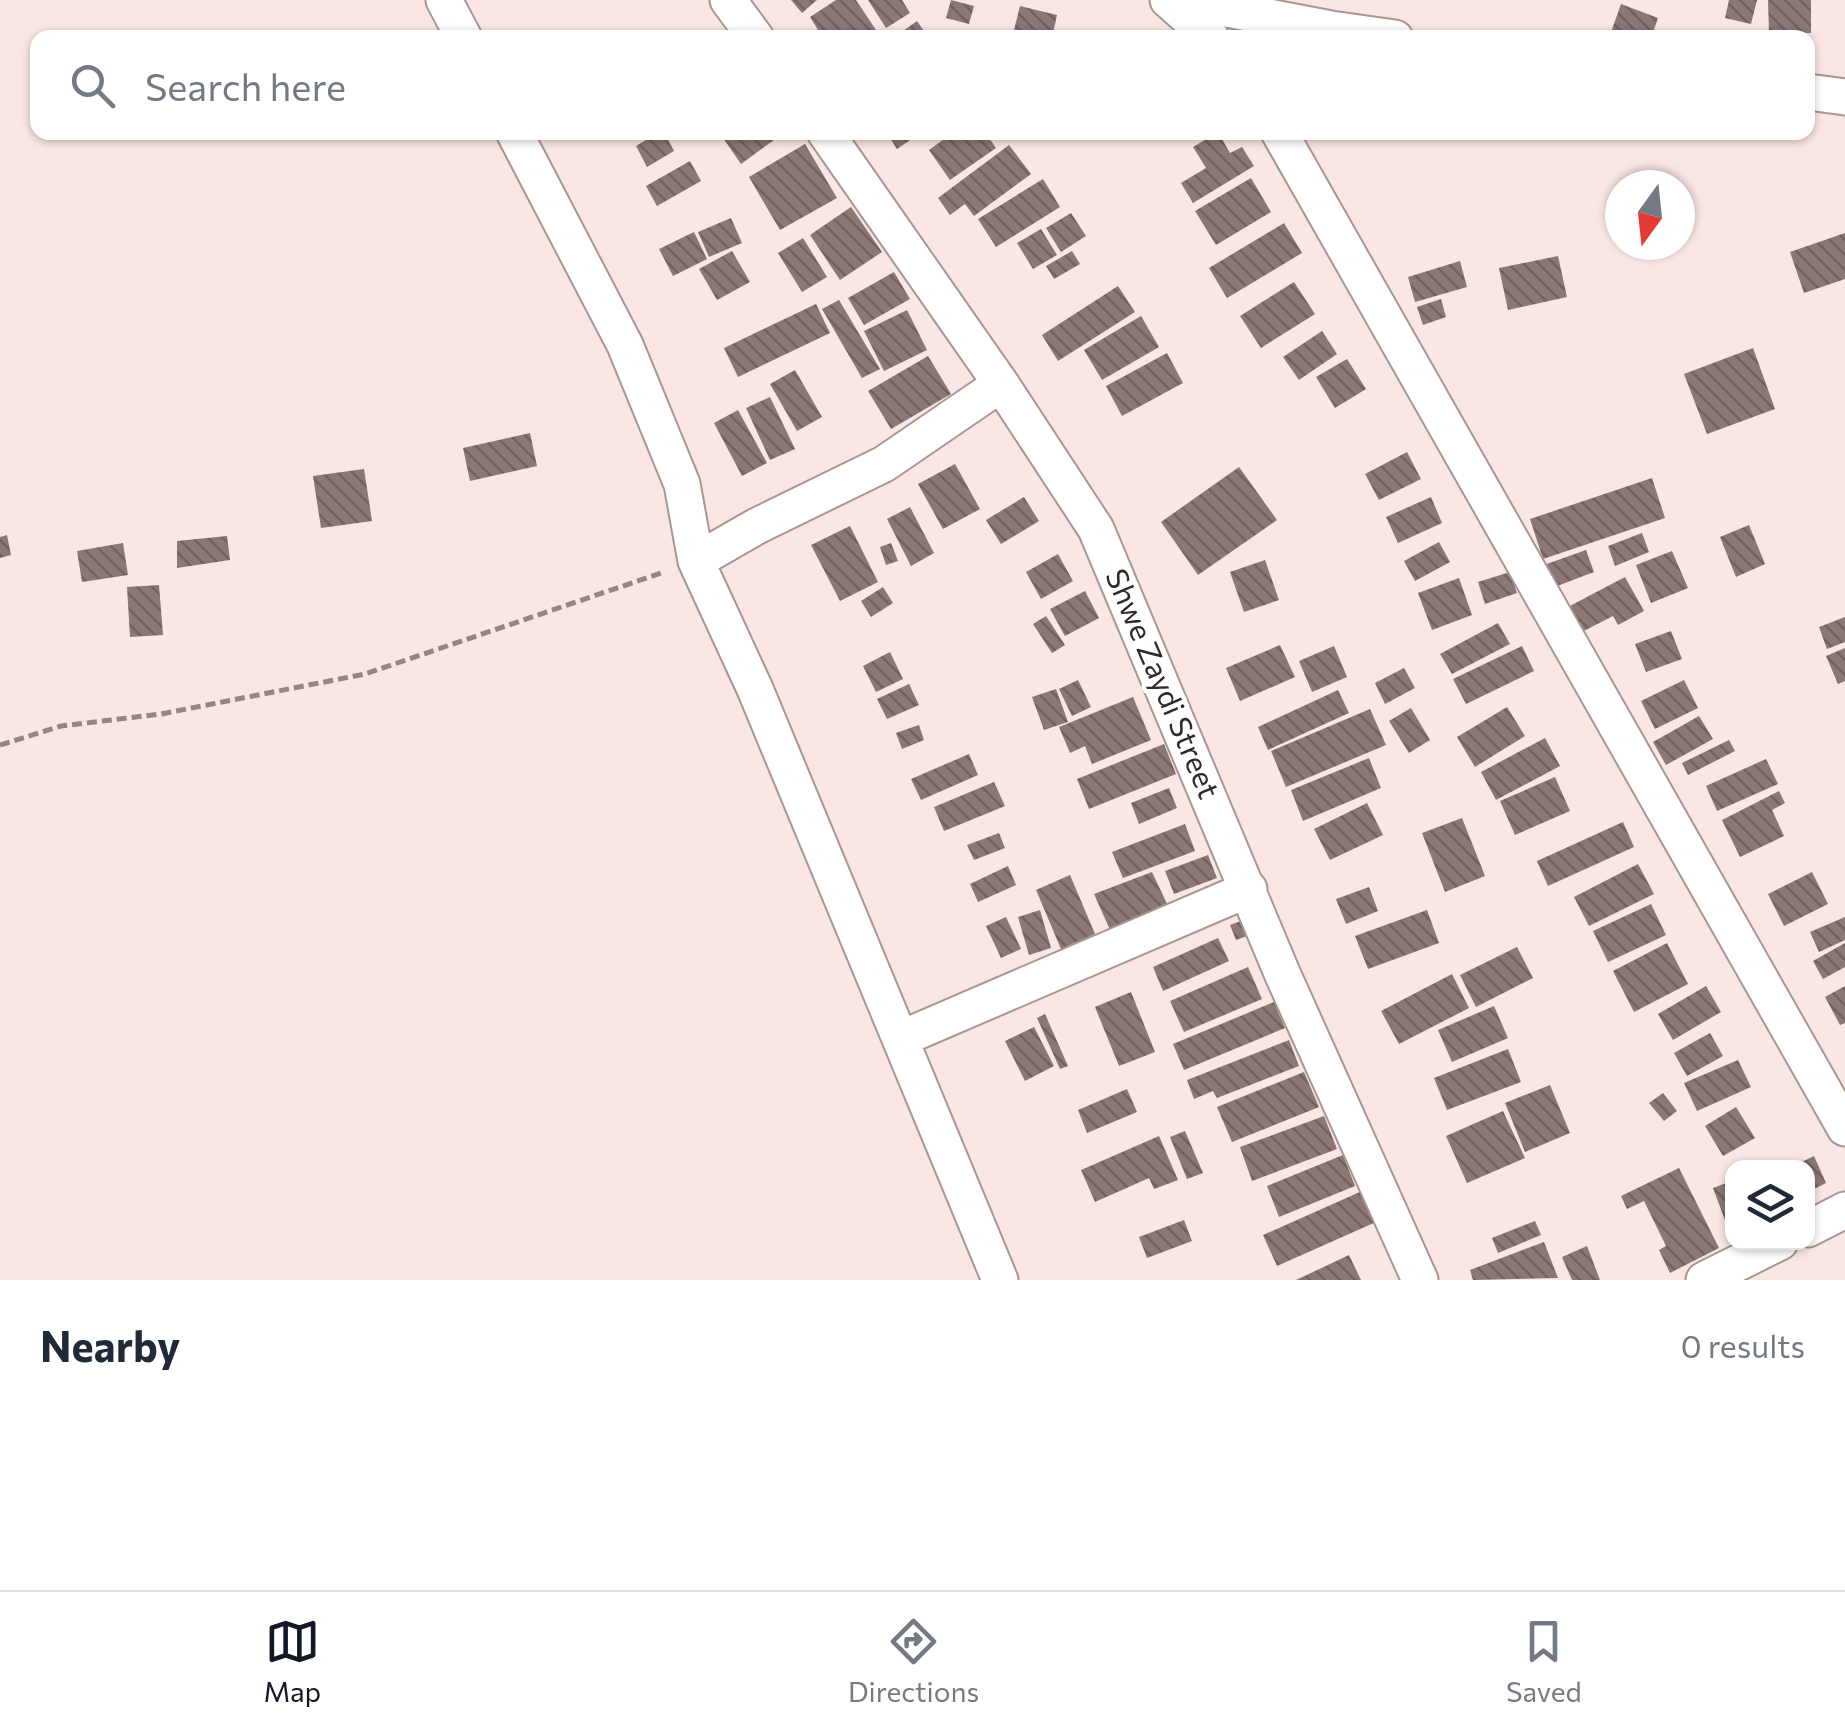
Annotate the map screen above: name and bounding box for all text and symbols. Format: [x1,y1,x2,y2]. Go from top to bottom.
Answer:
search box [30,30,1815,140]
icon: search [65,58,120,113]
text: Search here [145,62,346,109]
north arrow [1605,170,1695,260]
street label: Shwe Zaydi Street [1099,563,1229,803]
map controls [1725,1160,1815,1250]
button: layers [1725,1160,1815,1250]
text: Nearby [40,1319,180,1371]
text: 0 results [1681,1325,1805,1365]
tab: Map [263,1614,321,1708]
tab: Directions [848,1614,979,1708]
tab: Saved [1506,1614,1582,1708]

